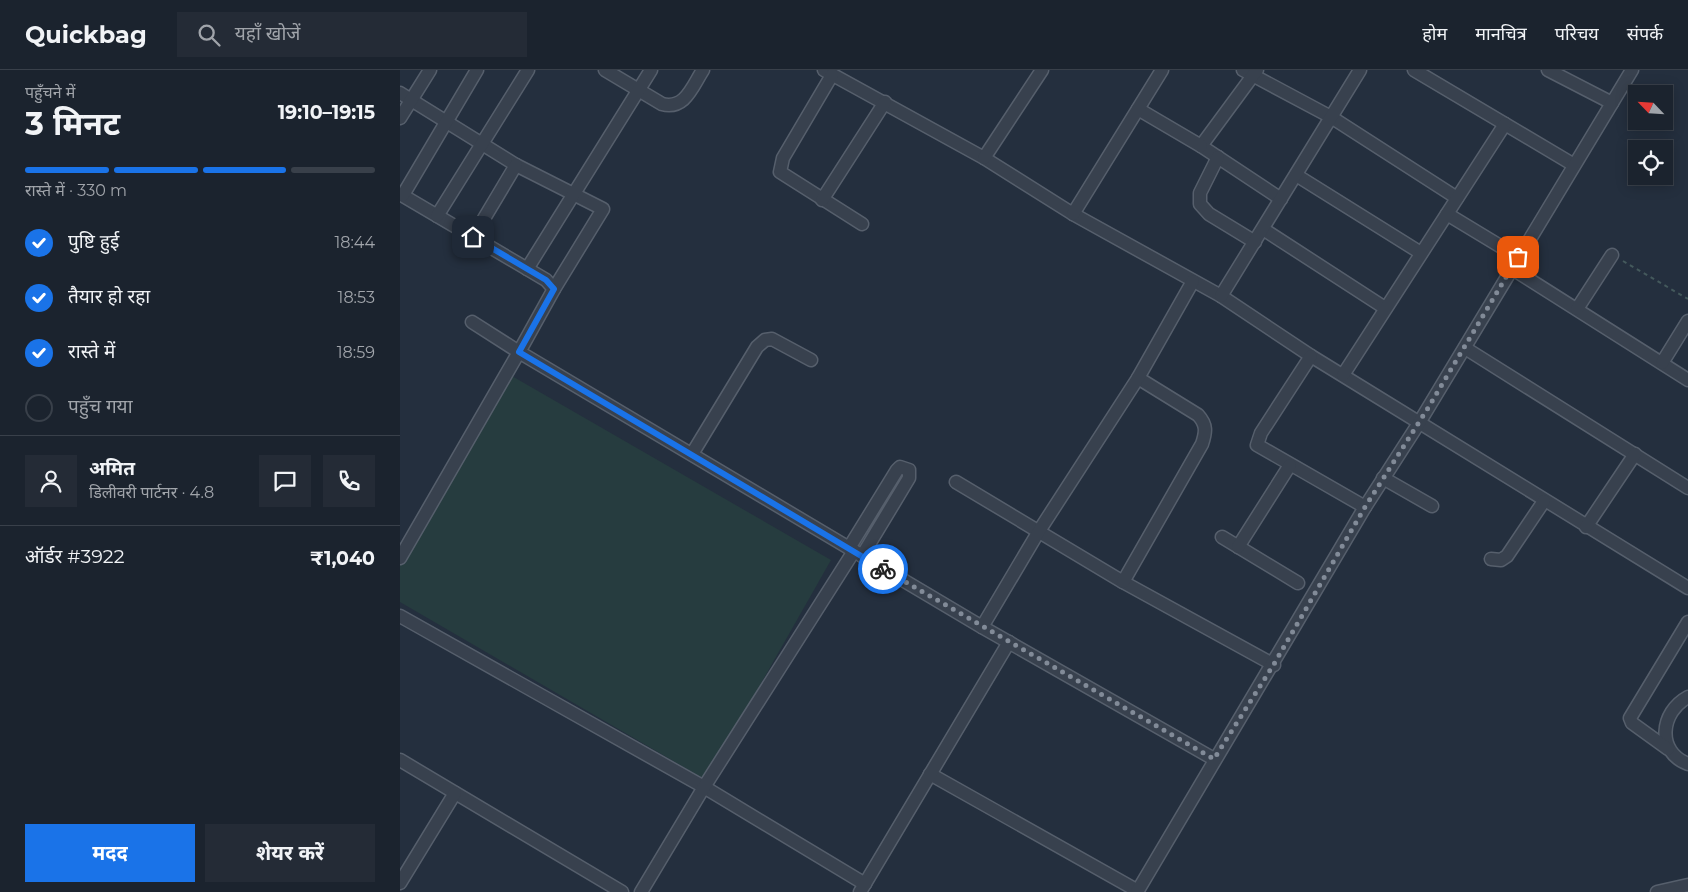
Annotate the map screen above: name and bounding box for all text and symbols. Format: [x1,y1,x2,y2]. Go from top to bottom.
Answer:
search box [177,12,527,57]
text: Quickbag [25,20,147,49]
icon: search [195,21,223,49]
text: यहाँ खोजें [235,22,300,45]
text: होम [1422,23,1447,45]
text: मानचित्र [1475,23,1527,45]
text: परिचय [1555,23,1599,45]
text: संपर्क [1627,23,1663,45]
text: पहुँचने में [25,83,75,102]
north arrow [1628,85,1672,130]
map controls [1628,85,1673,185]
text: 19:10–19:15 [278,101,375,124]
text: 3 मिनट [25,104,120,143]
button: locate [1628,140,1673,185]
text: रास्ते में · 330 m [25,181,127,200]
pin [452,216,494,258]
icon: home [459,223,487,251]
icon: check [25,229,53,257]
text: पुष्टि हुई [68,230,119,253]
text: 18:44 [334,233,375,252]
pin [1497,236,1539,278]
icon: bag [1504,243,1532,271]
icon: check [25,284,53,312]
text: तैयार हो रहा [68,285,150,308]
text: 18:53 [338,288,375,307]
icon: check [25,339,53,367]
text: रास्ते में [68,340,115,363]
text: 18:59 [337,343,375,362]
text: पहुँच गया [68,395,133,418]
button: person [25,455,77,507]
button: chat [259,455,311,507]
button: phone [323,455,375,507]
text: अमित [89,457,135,480]
text: डिलीवरी पार्टनर · 4.8 [89,483,214,502]
courier [858,544,908,594]
text: ऑर्डर #3922 [25,545,124,568]
text: ₹1,040 [310,547,375,570]
icon: bike [869,555,897,583]
button: मदद [25,824,195,882]
button: शेयर करें [205,824,375,882]

